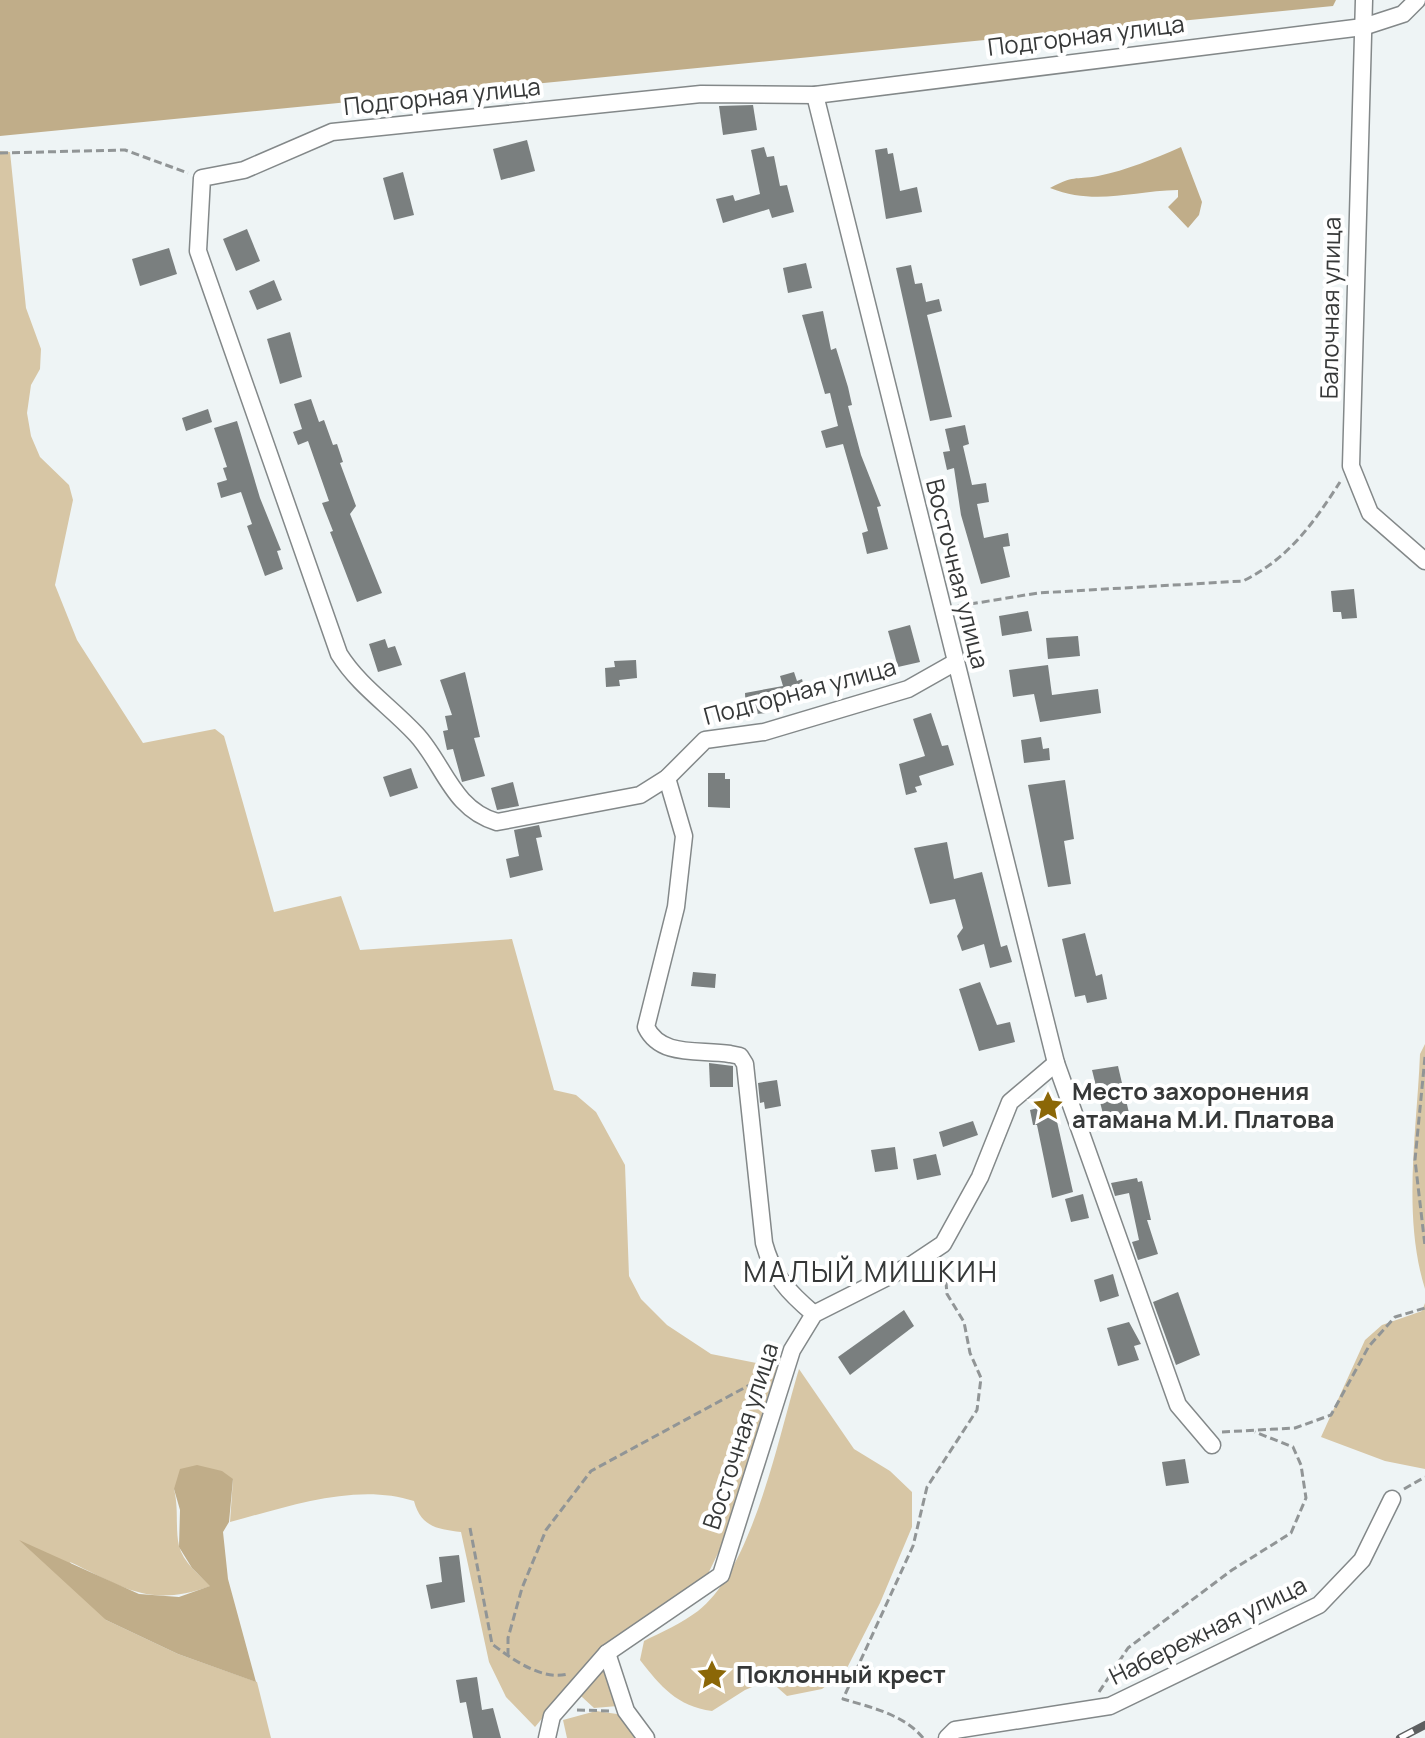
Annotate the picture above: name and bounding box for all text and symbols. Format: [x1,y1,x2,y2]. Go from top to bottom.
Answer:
street label: Подгорная улица [986,6,1186,63]
street label: Подгорная улица [342,69,542,122]
street label: Балочная улица [1311,217,1348,399]
street label: Восточная улица [919,475,998,672]
street label: Подгорная улица [700,649,899,732]
place label: Место захоронения атамана М.И. Платова [1072,1074,1334,1135]
place icon: Место захоронения атамана М.И. Платова [1031,1089,1065,1123]
district label: МАЛЫЙ МИШКИН [743,1252,999,1290]
street label: Восточная улица [694,1338,785,1533]
street label: Набережная улица [1103,1568,1312,1692]
place label: Поклонный крест [736,1657,946,1690]
place icon: Поклонный крест [695,1658,729,1692]

